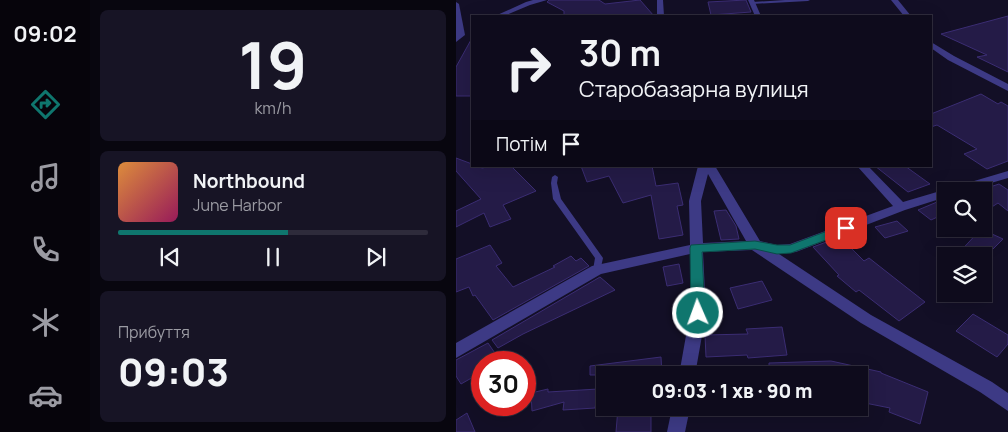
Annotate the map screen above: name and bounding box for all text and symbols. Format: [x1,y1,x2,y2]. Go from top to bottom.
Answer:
text: 09:02 [13,19,77,49]
text: 19 [239,20,307,109]
text: 30 m [579,29,661,77]
icon: right [496,35,561,100]
text: Старобазарна вулиця [579,74,809,104]
icon: directions [28,87,63,122]
text: km/h [254,97,292,119]
icon: arrive [557,130,585,158]
text: Потім [496,131,547,157]
icon: music [28,160,63,195]
text: Northbound [193,168,305,194]
map controls [937,182,992,302]
button: search [937,182,992,237]
text: June Harbor [193,194,282,216]
pin [825,207,867,249]
icon: arrive [832,214,860,242]
icon: phone [28,232,63,267]
icon: previous [156,243,184,271]
icon: pause [259,243,287,271]
icon: next [362,243,390,271]
button: layers [937,247,992,302]
position arrow [671,286,723,338]
icon: climate [28,305,63,340]
text: Прибуття [118,321,190,343]
text: 09:03 [118,345,229,397]
speed limit sign: 30 [471,351,536,416]
icon: car [28,378,63,413]
text: 09:03 · 1 хв · 90 m [651,378,813,404]

